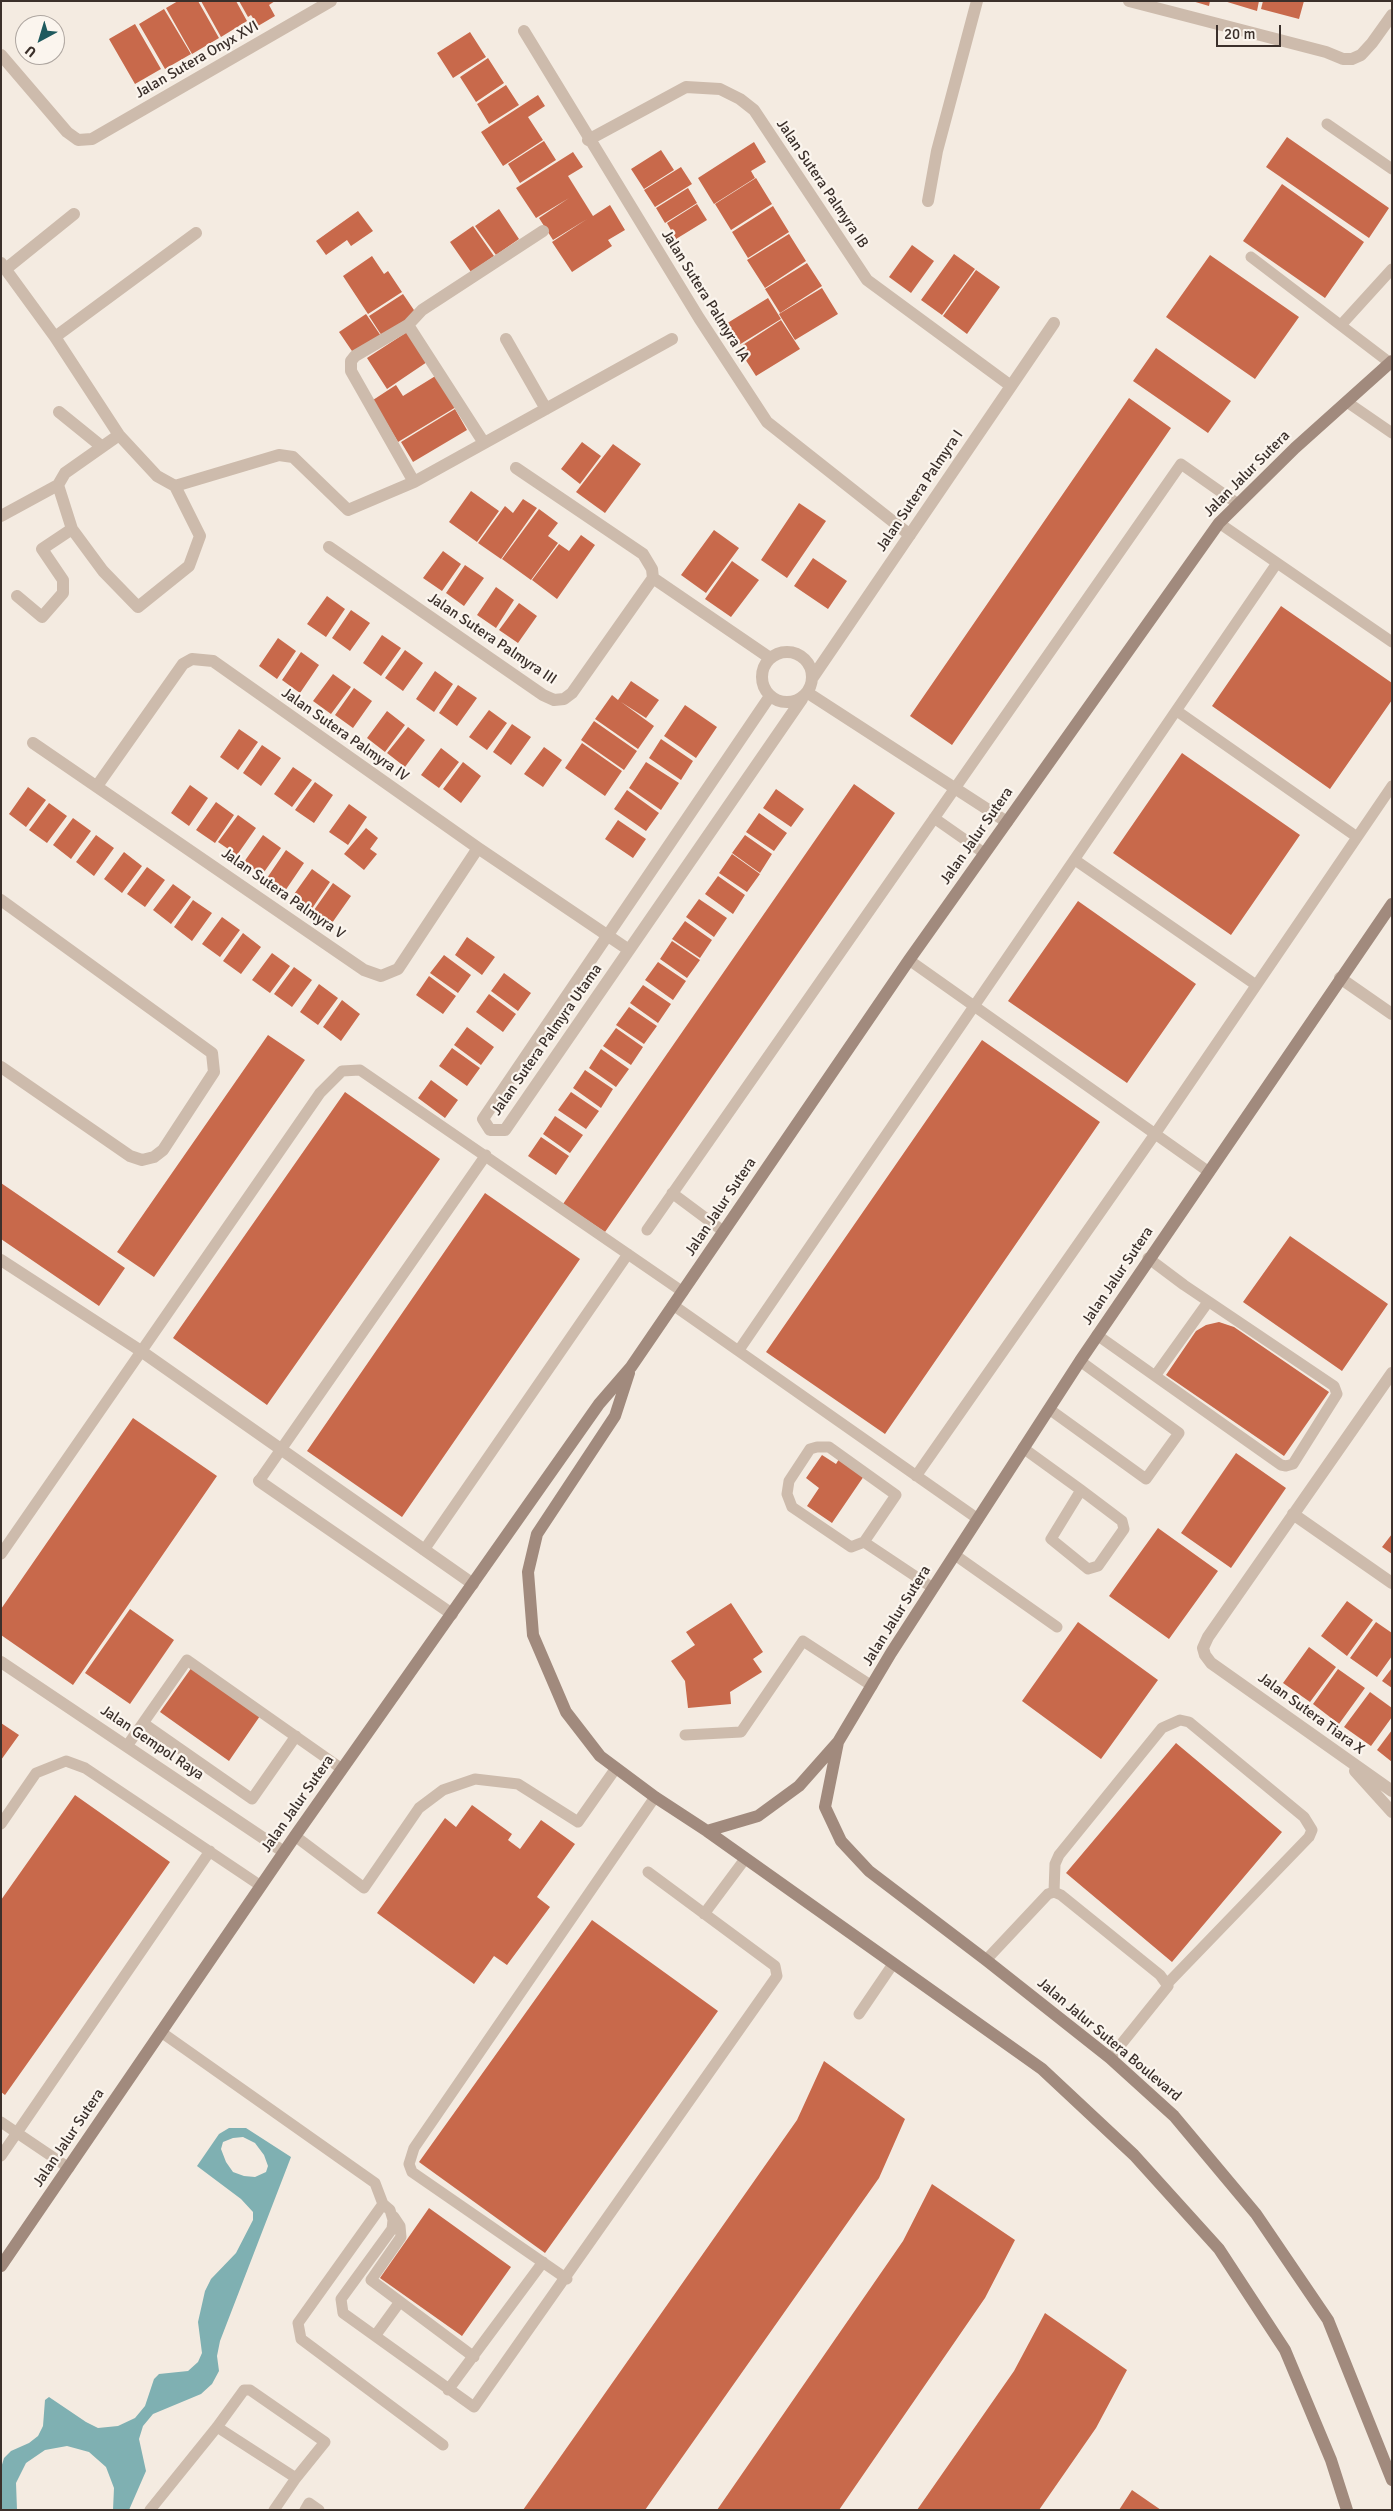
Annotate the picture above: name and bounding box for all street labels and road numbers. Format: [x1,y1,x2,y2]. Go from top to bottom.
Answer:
street label: Jalan Sutera Onyx XVI [132,17,262,103]
street label: Jalan Sutera Palmyra IB [772,116,872,252]
street label: Jalan Sutera Palmyra IA [657,227,753,365]
street label: Jalan Sutera Palmyra I [873,427,967,555]
street label: Jalan Jalur Sutera [1200,427,1294,521]
street label: Jalan Sutera Palmyra III [424,589,560,689]
street label: Jalan Sutera Palmyra IV [278,684,412,786]
street label: Jalan Jalur Sutera [937,784,1017,888]
street label: Jalan Sutera Palmyra V [218,845,348,943]
street label: Jalan Sutera Palmyra Utama [488,961,606,1119]
street label: Jalan Jalur Sutera [681,1154,761,1260]
street label: Jalan Jalur Sutera [1078,1223,1158,1329]
street label: Jalan Jalur Sutera [859,1563,935,1669]
street label: Jalan Sutera Tiara X [1254,1669,1368,1759]
street label: Jalan Gempol Raya [97,1702,207,1784]
street label: Jalan Jalur Sutera [258,1752,338,1856]
street label: Jalan Jalur Sutera Boulevard [1033,1974,1185,2106]
street label: Jalan Jalur Sutera [29,2085,109,2191]

